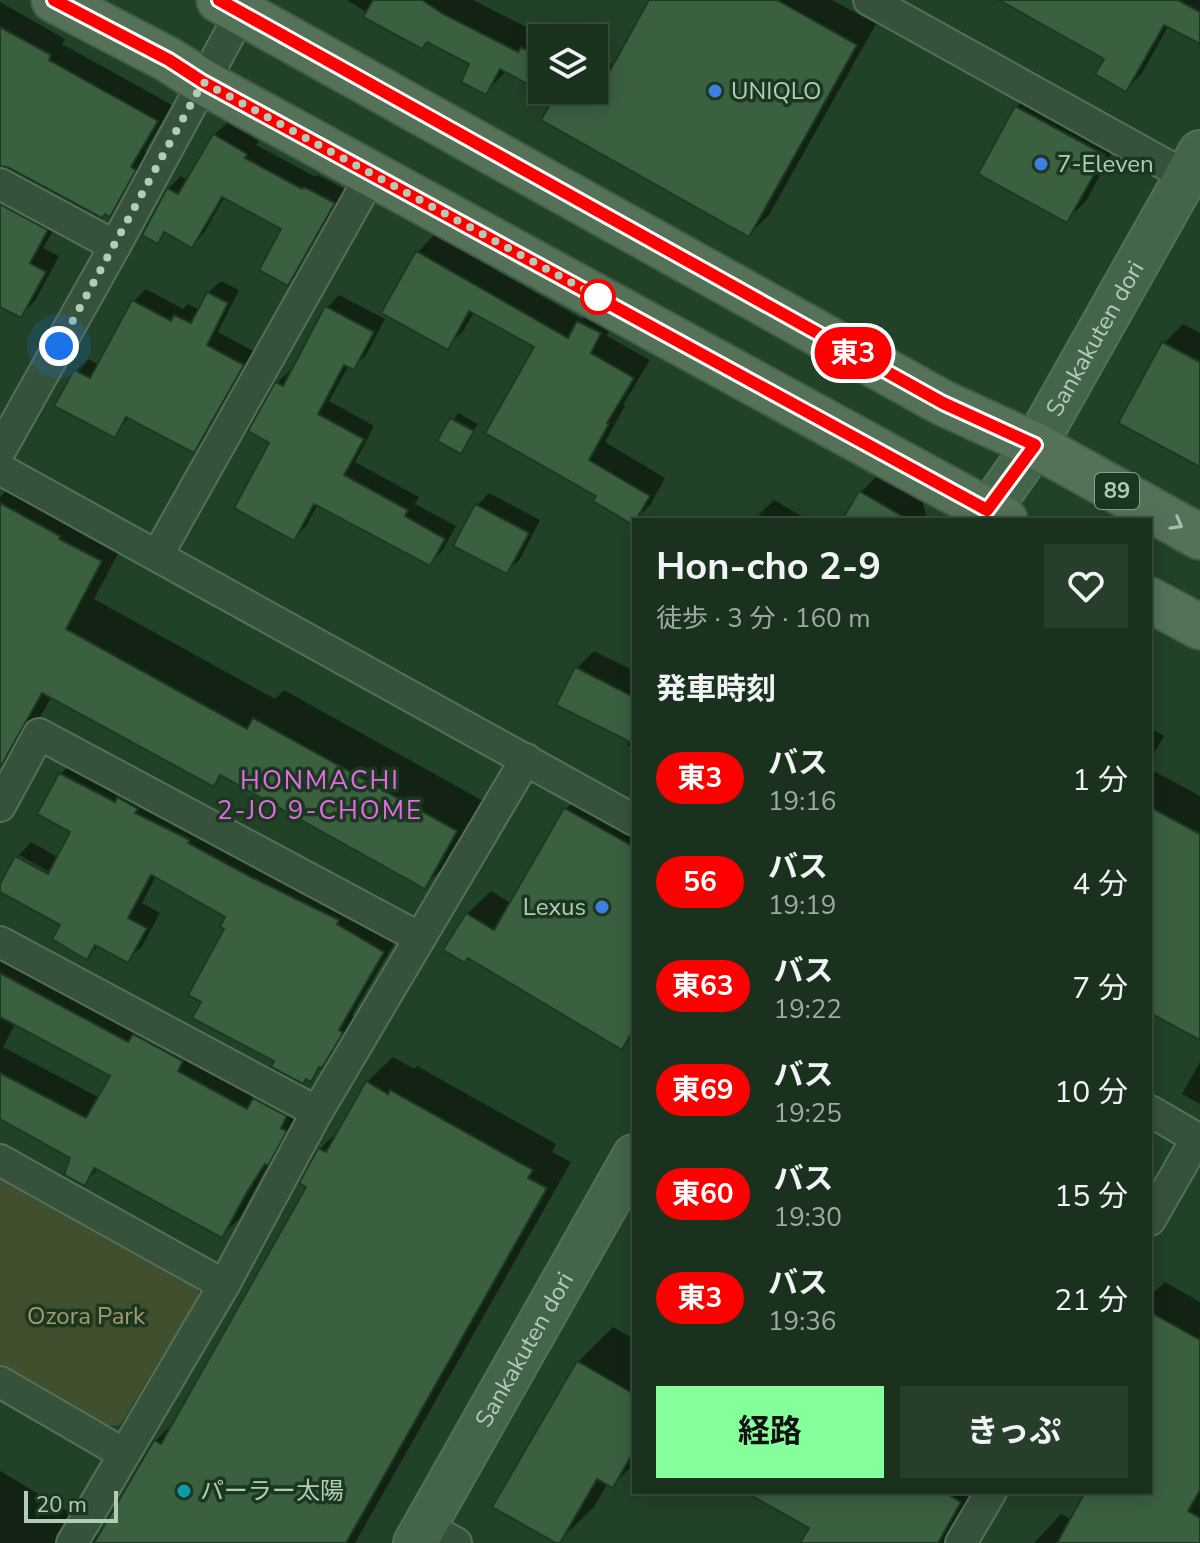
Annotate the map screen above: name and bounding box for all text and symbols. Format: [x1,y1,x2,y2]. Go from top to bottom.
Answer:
map controls [528,24,608,104]
button: layers [528,24,608,104]
place label: UNIQLO [731,75,821,107]
marker: UNIQLO [706,82,724,100]
place label: 7-Eleven [1057,148,1154,180]
marker: 7-Eleven [1032,155,1050,173]
street label: Sankakuten dori [1038,255,1151,422]
unlabelled marker [581,280,615,314]
your location [39,326,79,366]
line badge: 東3 [817,327,889,379]
text: 東3 [831,334,875,372]
road number: 89 [1095,473,1139,509]
one-way arrow [1168,514,1182,530]
text: Hon-cho 2-9 [656,541,881,592]
button: heart [1044,544,1128,628]
text: 徒歩 · 3 分 · 160 m [656,601,871,636]
text: 発車時刻 [656,669,776,710]
text: バス [768,743,828,784]
text: 東3 [678,759,722,797]
text: 1 分 [1072,760,1128,801]
district label: HONMACHI 2-JO 9-CHOME [217,763,423,828]
text: 19:16 [768,784,836,819]
text: バス [768,847,828,888]
text: 56 [683,863,717,901]
text: 4 分 [1072,864,1128,905]
text: 19:19 [768,888,836,923]
place label: Lexus [523,891,586,923]
marker: Lexus [593,898,611,916]
text: バス [774,951,834,992]
text: 東63 [672,967,734,1005]
text: 7 分 [1072,968,1128,1009]
text: 19:22 [774,992,842,1027]
text: バス [774,1055,834,1096]
text: 東69 [672,1071,734,1109]
text: 10 分 [1054,1072,1128,1113]
text: 19:25 [774,1096,842,1131]
text: バス [774,1159,834,1200]
text: 東60 [672,1175,734,1213]
text: 15 分 [1054,1176,1128,1217]
text: 19:30 [774,1200,842,1235]
text: バス [768,1263,828,1304]
street label: Sankakuten dori [468,1266,581,1433]
text: 東3 [678,1279,722,1317]
text: 21 分 [1054,1280,1128,1321]
park label: Ozora Park [27,1300,146,1332]
text: 19:36 [768,1304,836,1339]
button: 経路 [656,1386,884,1478]
button: きっぷ [900,1386,1128,1478]
place label: パーラー太陽 [200,1475,344,1507]
marker: パーラー太陽 [175,1482,193,1500]
scale bar [24,1487,118,1523]
text: 20 m [36,1490,87,1520]

